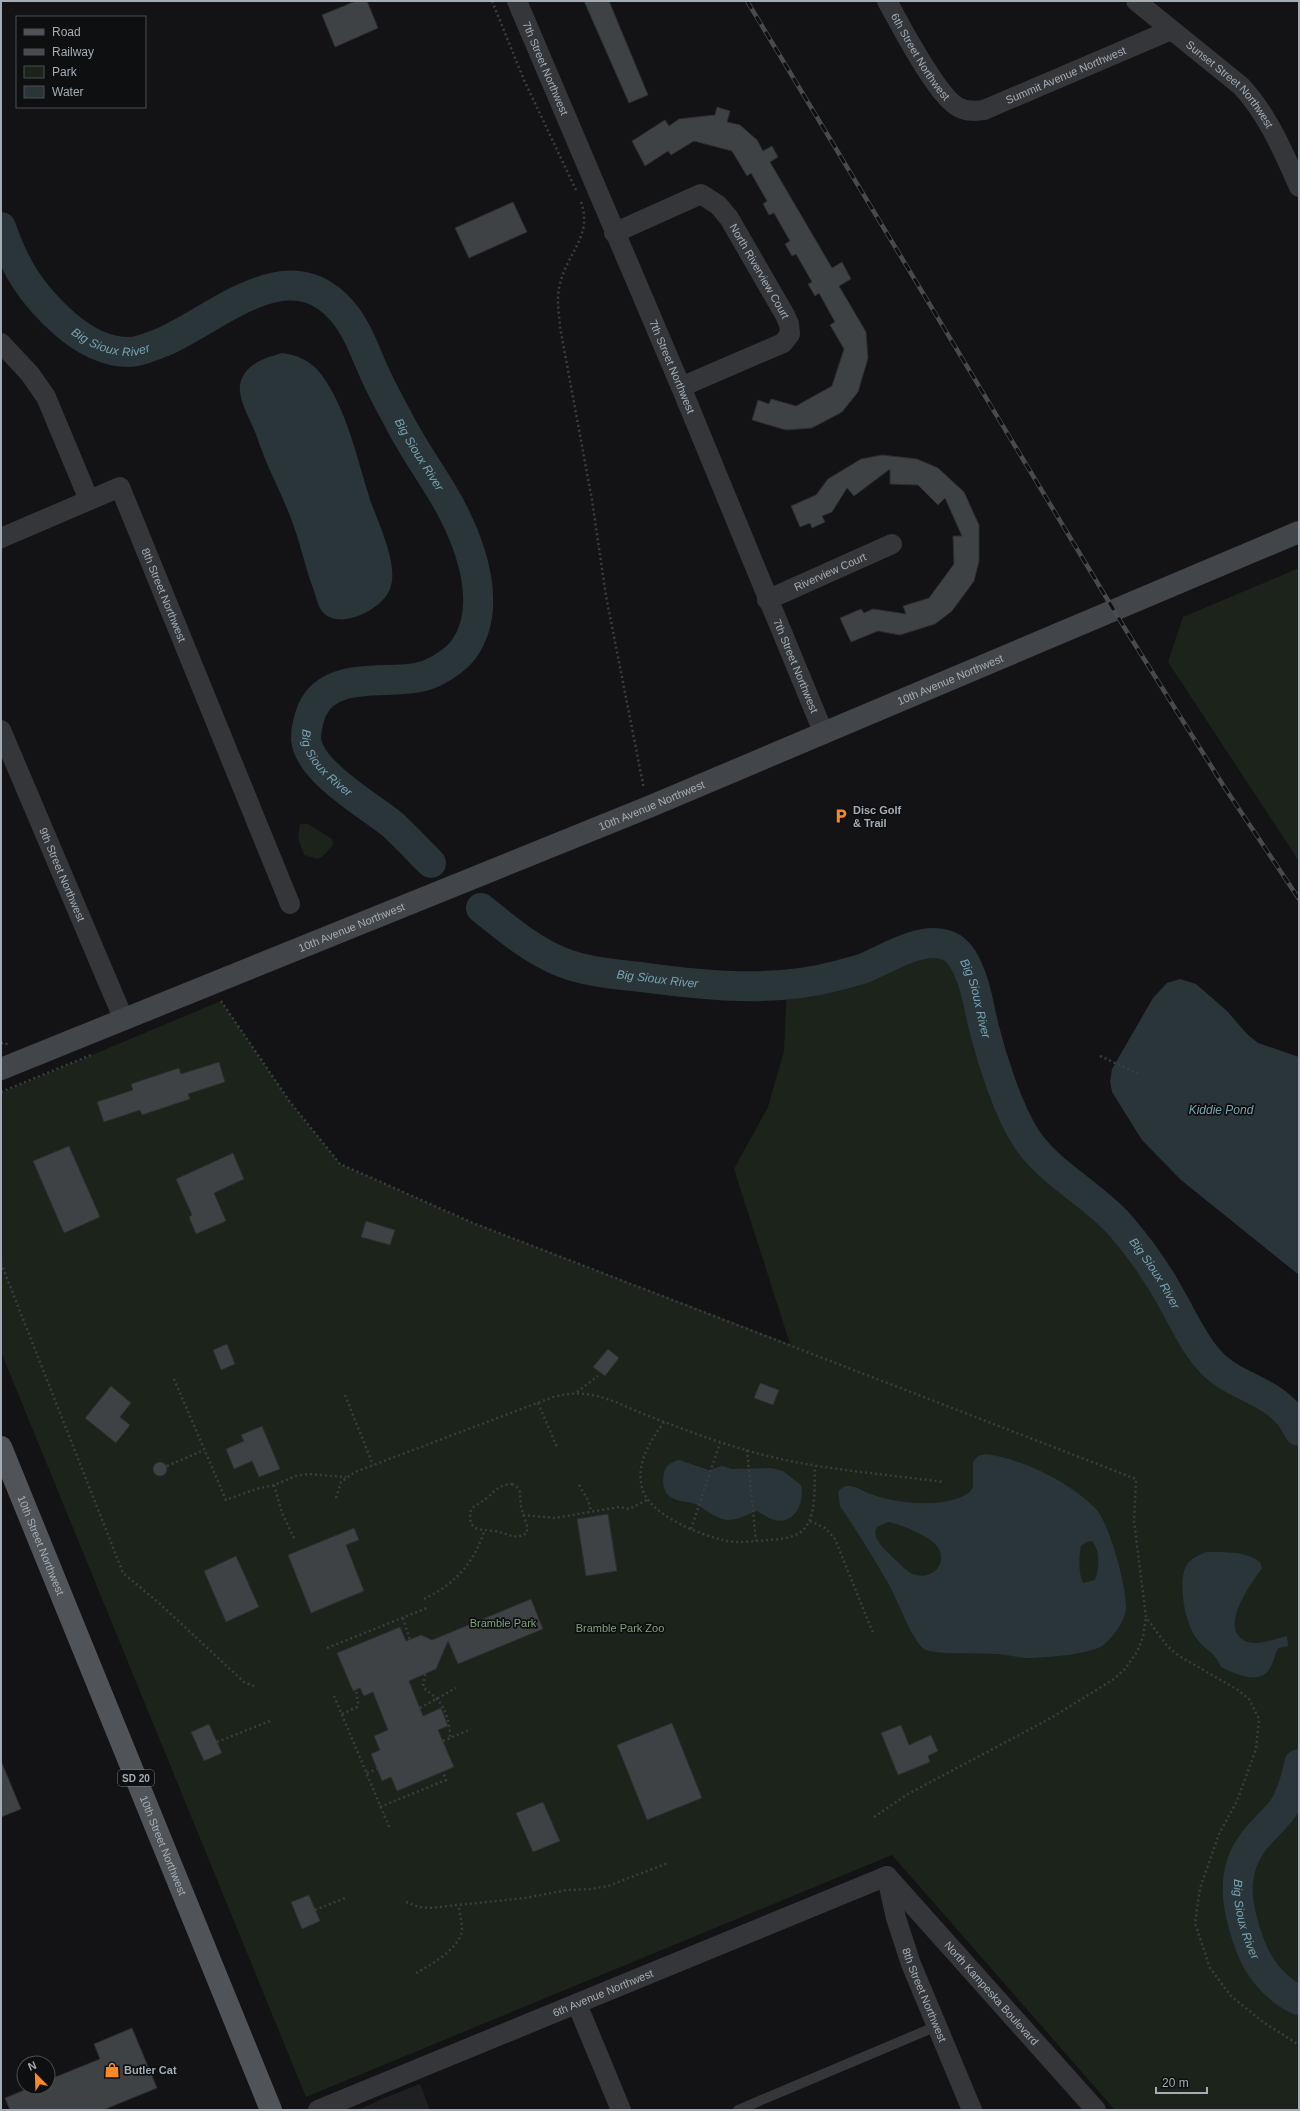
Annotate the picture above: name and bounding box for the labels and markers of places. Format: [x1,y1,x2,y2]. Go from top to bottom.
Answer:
place label: Disc Golf & Trail [853,804,902,829]
parking icon: Disc Golf & Trail [832,807,850,825]
shop icon: Butler Cat [103,2061,121,2079]
place label: Butler Cat [124,2064,177,2076]

